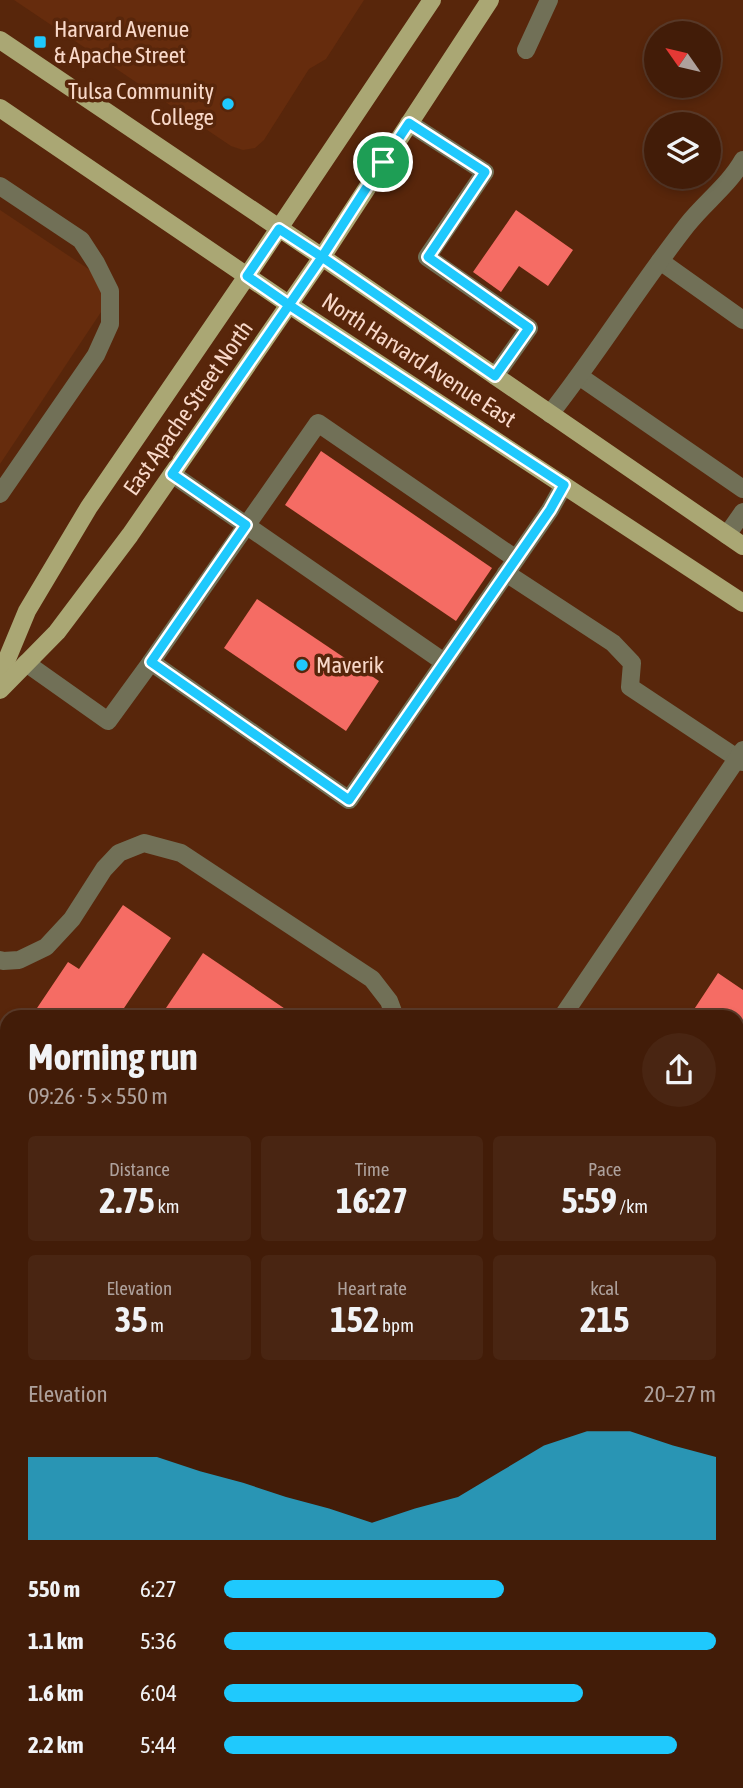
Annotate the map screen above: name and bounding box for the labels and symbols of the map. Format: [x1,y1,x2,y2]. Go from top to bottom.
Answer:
place label: Harvard Avenue & Apache Street [54,16,189,68]
north arrow [644,21,721,98]
marker: Harvard Avenue & Apache Street [32,34,48,50]
place label: Tulsa Community College [68,78,214,130]
marker: Tulsa Community College [220,96,236,112]
pin [353,132,413,192]
street label: North Harvard Avenue East [317,288,521,432]
street label: East Apache Street North [118,316,258,500]
place label: Maverik [316,652,384,678]
marker: Maverik [294,657,310,673]

